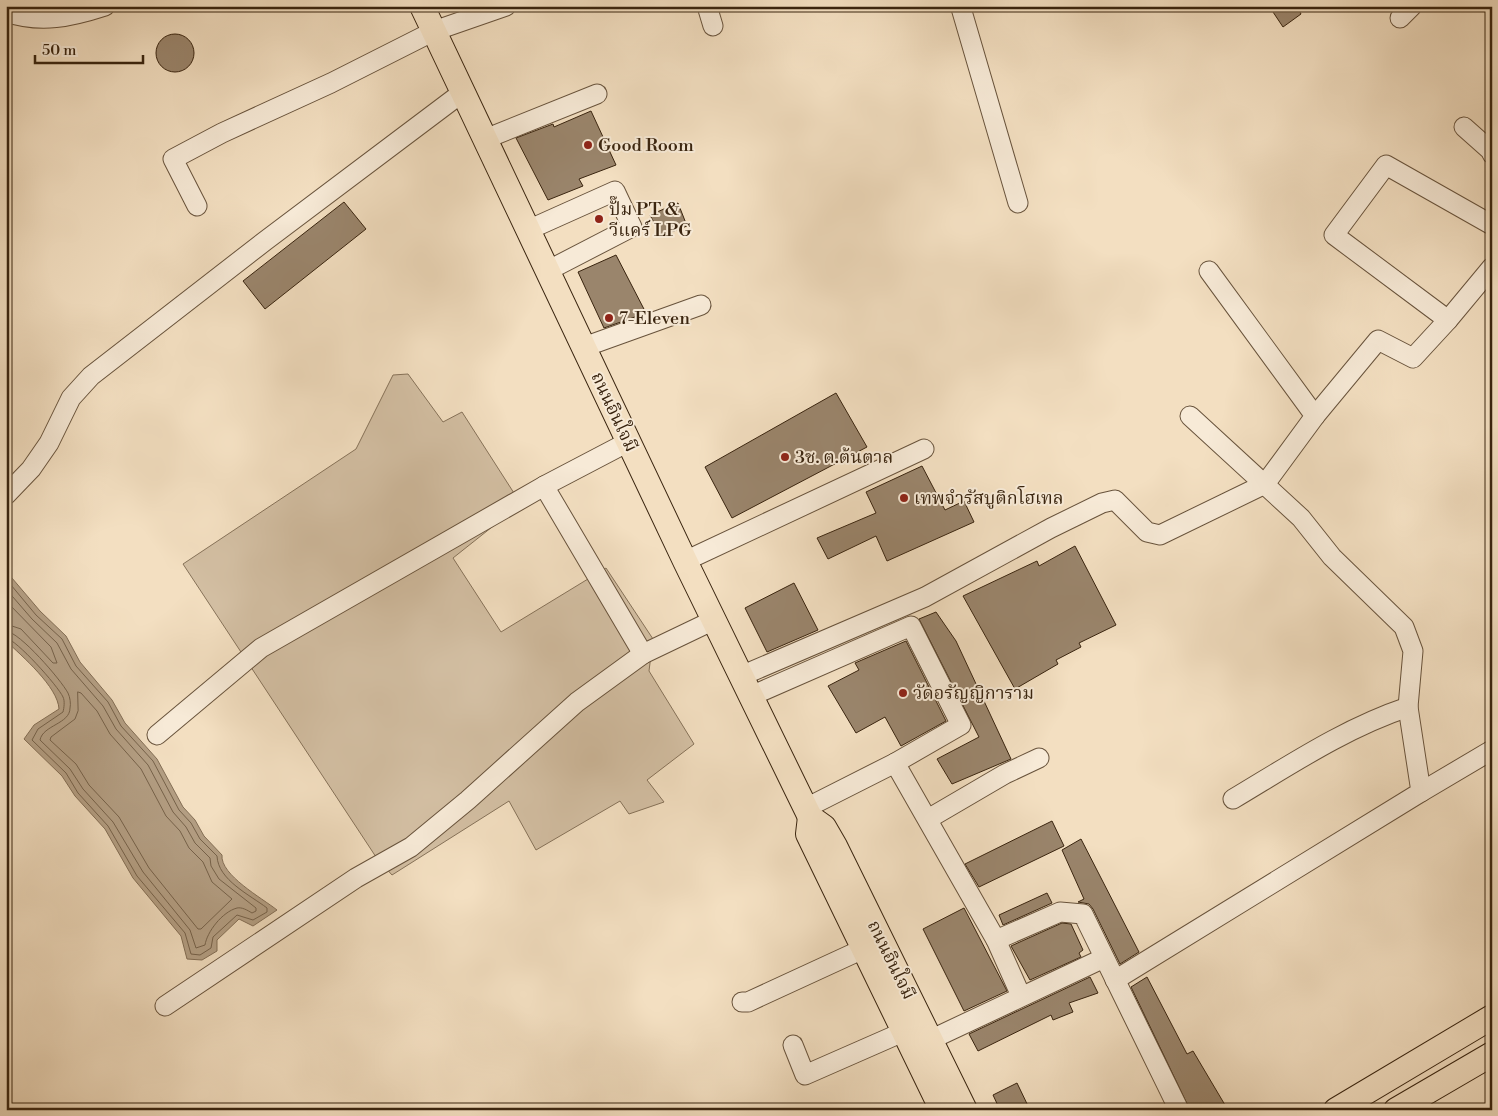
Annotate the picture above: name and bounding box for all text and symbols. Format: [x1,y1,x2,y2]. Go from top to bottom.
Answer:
scale bar [35,32,142,64]
text: 50 m [42,41,76,60]
place label: Good Room [598,134,694,157]
marker: Good Room [582,139,594,151]
place label: ปั๊ม PT & วีแคร์ LPG [609,195,692,242]
marker: ปั๊ม PT & วีแคร์ LPG [593,213,605,225]
place label: 7-Eleven [619,307,690,330]
marker: 7-Eleven [603,312,615,324]
street label: ถนนอินใจมี [585,368,643,456]
place label: 3ช. ต.ต้นตาล [795,446,893,469]
marker: 3ช. ต.ต้นตาล [779,451,791,463]
place label: เทพจำรัสบูติกโฮเทล [914,485,1064,510]
marker: เทพจำรัสบูติกโฮเทล [898,492,910,504]
place label: วัดอรัญญิการาม [913,682,1034,705]
marker: วัดอรัญญิการาม [897,687,909,699]
street label: ถนนอินใจมี [862,916,921,1004]

